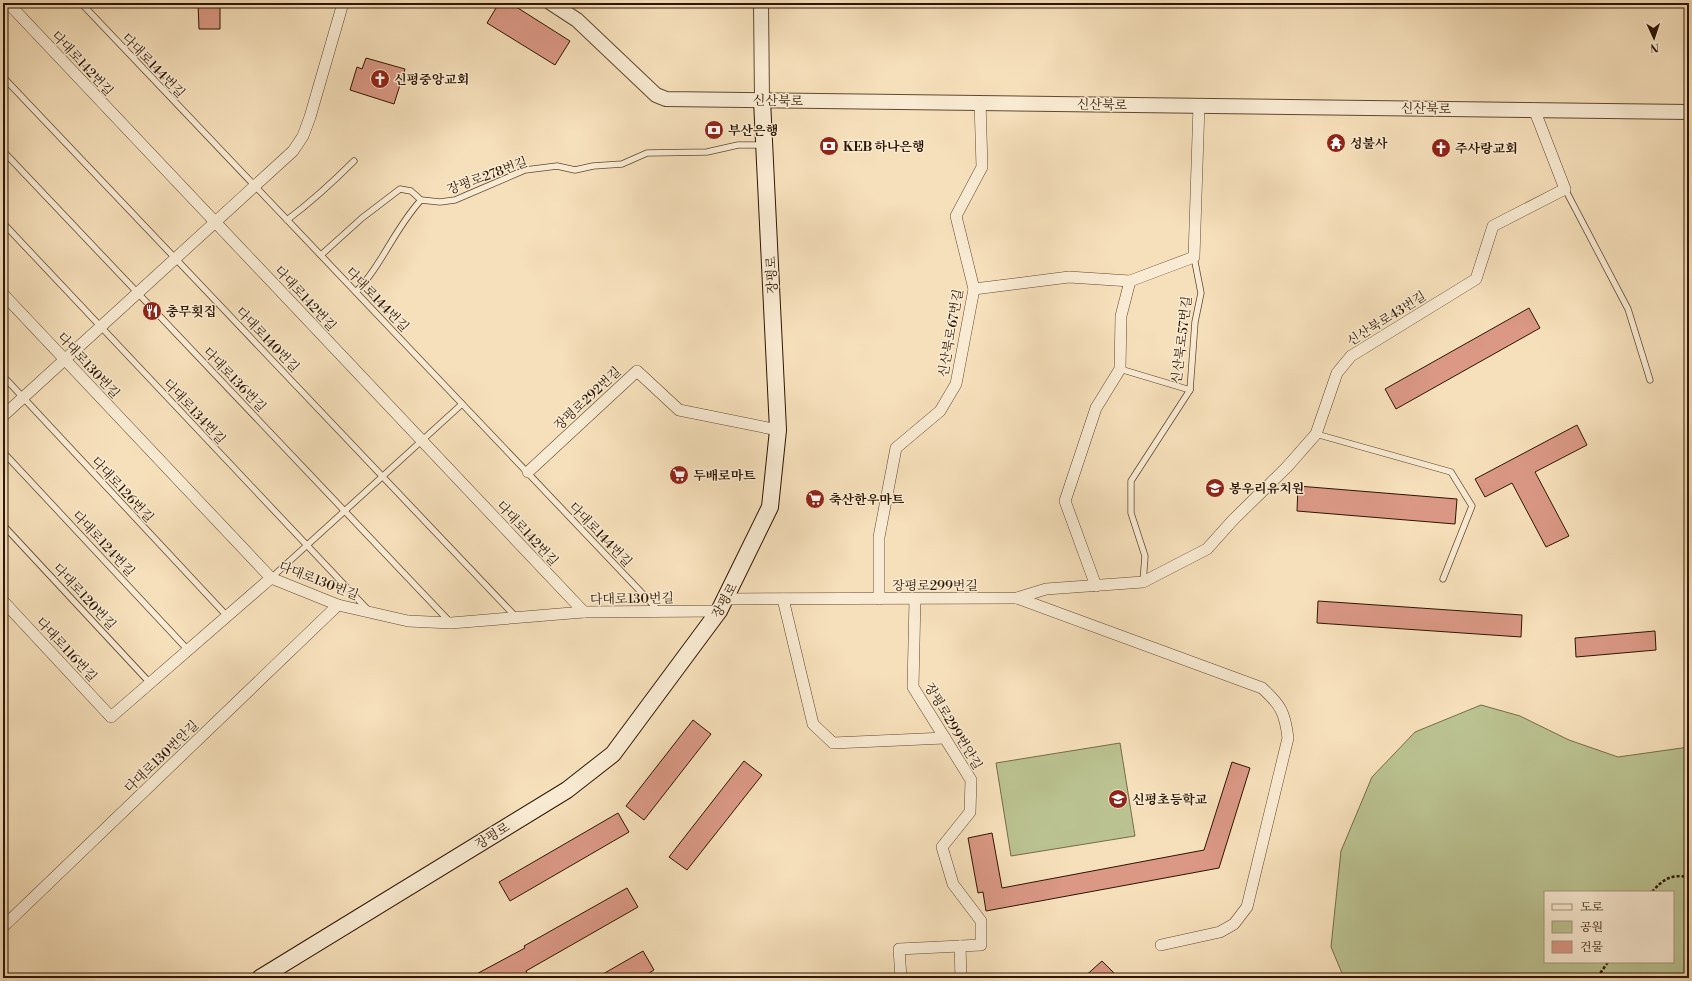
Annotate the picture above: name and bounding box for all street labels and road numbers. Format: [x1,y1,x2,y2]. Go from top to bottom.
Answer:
street label: 다대로142번길 [48,28,116,100]
street label: 다대로144번길 [118,30,188,101]
street label: 신산북로 [753,93,804,109]
street label: 신산북로 [1077,97,1128,113]
street label: 신산북로 [1401,101,1452,117]
street label: 장평로278번길 [445,154,530,198]
street label: 장평로 [763,255,781,294]
street label: 다대로142번길 [271,263,339,335]
street label: 다대로144번길 [342,264,412,335]
street label: 신산북로67번길 [935,288,967,378]
street label: 신산북로43번길 [1344,288,1429,350]
street label: 신산북로57번길 [1169,295,1195,385]
street label: 다대로140번길 [232,304,302,376]
street label: 다대로130번길 [54,329,123,402]
street label: 다대로136번길 [200,344,269,415]
street label: 장평로292번길 [551,364,624,434]
street label: 다대로134번길 [160,376,229,448]
street label: 다대로126번길 [88,454,157,526]
street label: 다대로142번길 [493,498,561,570]
street label: 다대로144번길 [565,499,635,570]
street label: 다대로124번길 [69,508,138,580]
street label: 다대로130번길 [276,558,361,603]
street label: 다대로120번길 [50,560,119,633]
street label: 장평로299번길 [892,578,978,594]
street label: 장평로 [709,580,741,621]
street label: 다대로130번길 [590,590,674,608]
street label: 다대로116번길 [33,614,100,685]
street label: 장평로299번안길 [921,680,985,773]
street label: 다대로130번안길 [121,717,202,796]
street label: 장평로 [472,819,513,853]

